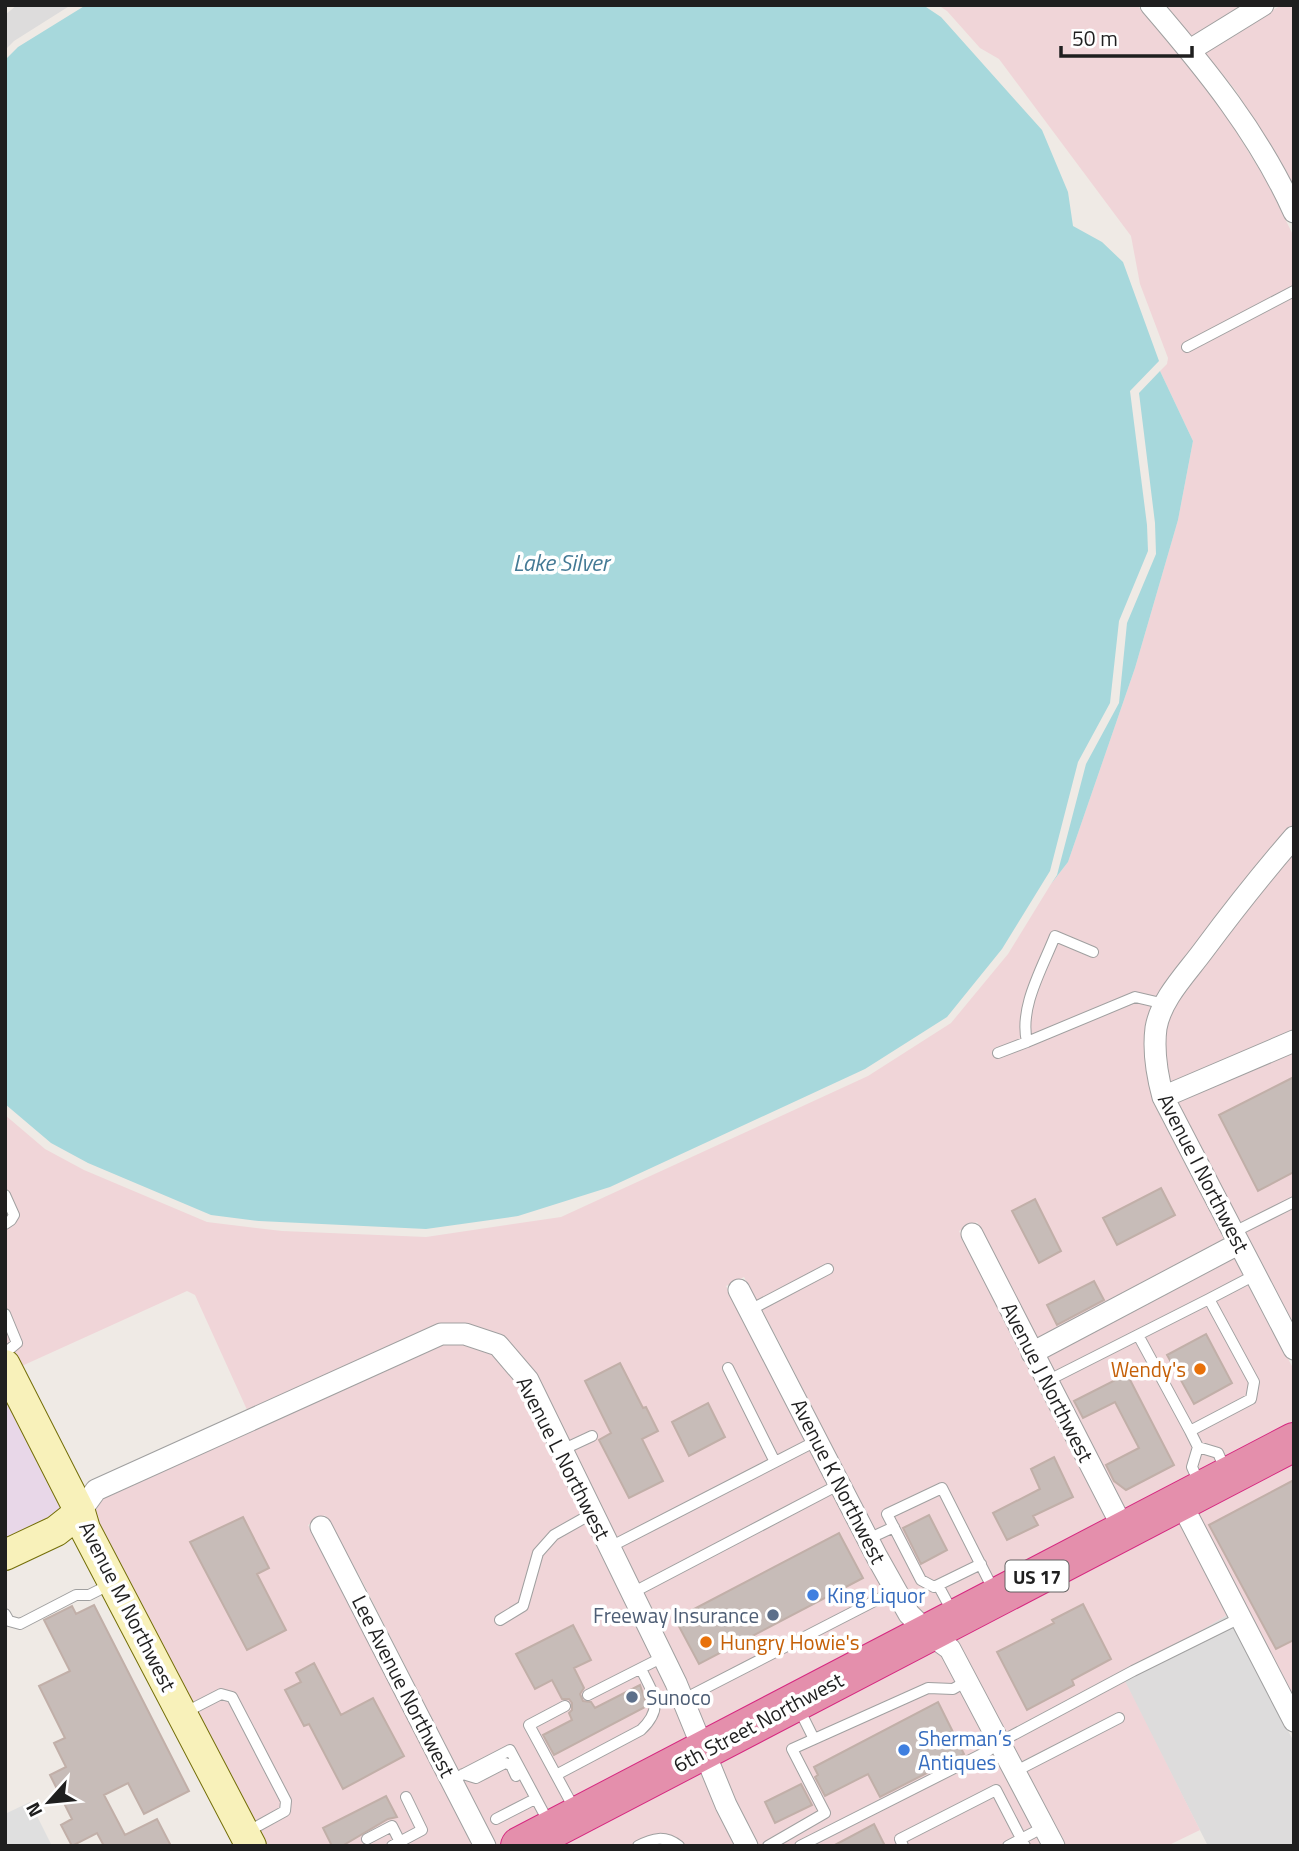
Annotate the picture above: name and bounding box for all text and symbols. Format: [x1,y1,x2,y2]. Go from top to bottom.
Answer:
scale bar [1061,14,1192,58]
text: 50 m [1072,22,1118,54]
water label: Lake Silver [513,545,612,580]
street label: Avenue I Northwest [1150,1088,1258,1259]
street label: Avenue J Northwest [994,1296,1102,1468]
place label: Wendy's [1111,1353,1186,1385]
marker: Wendy's [1192,1361,1208,1377]
street label: Avenue L Northwest [509,1371,619,1546]
street label: Avenue K Northwest [784,1393,895,1570]
street label: Avenue M Northwest [71,1515,185,1697]
road number: US 17 [1006,1560,1068,1592]
place label: King Liquor [827,1579,925,1611]
marker: King Liquor [805,1587,821,1603]
street label: Lee Avenue Northwest [344,1589,464,1783]
place label: Freeway Insurance [593,1599,759,1631]
marker: Freeway Insurance [765,1607,781,1623]
place label: Hungry Howie's [720,1626,859,1658]
marker: Hungry Howie's [698,1634,714,1650]
street label: 6th Street Northwest [667,1663,849,1780]
place label: Sunoco [646,1681,711,1713]
marker: Sunoco [624,1689,640,1705]
place label: Sherman’s Antiques [918,1722,1012,1778]
marker: Sherman’s Antiques [896,1742,912,1758]
north arrow [14,1767,84,1837]
text: N [17,1797,49,1822]

